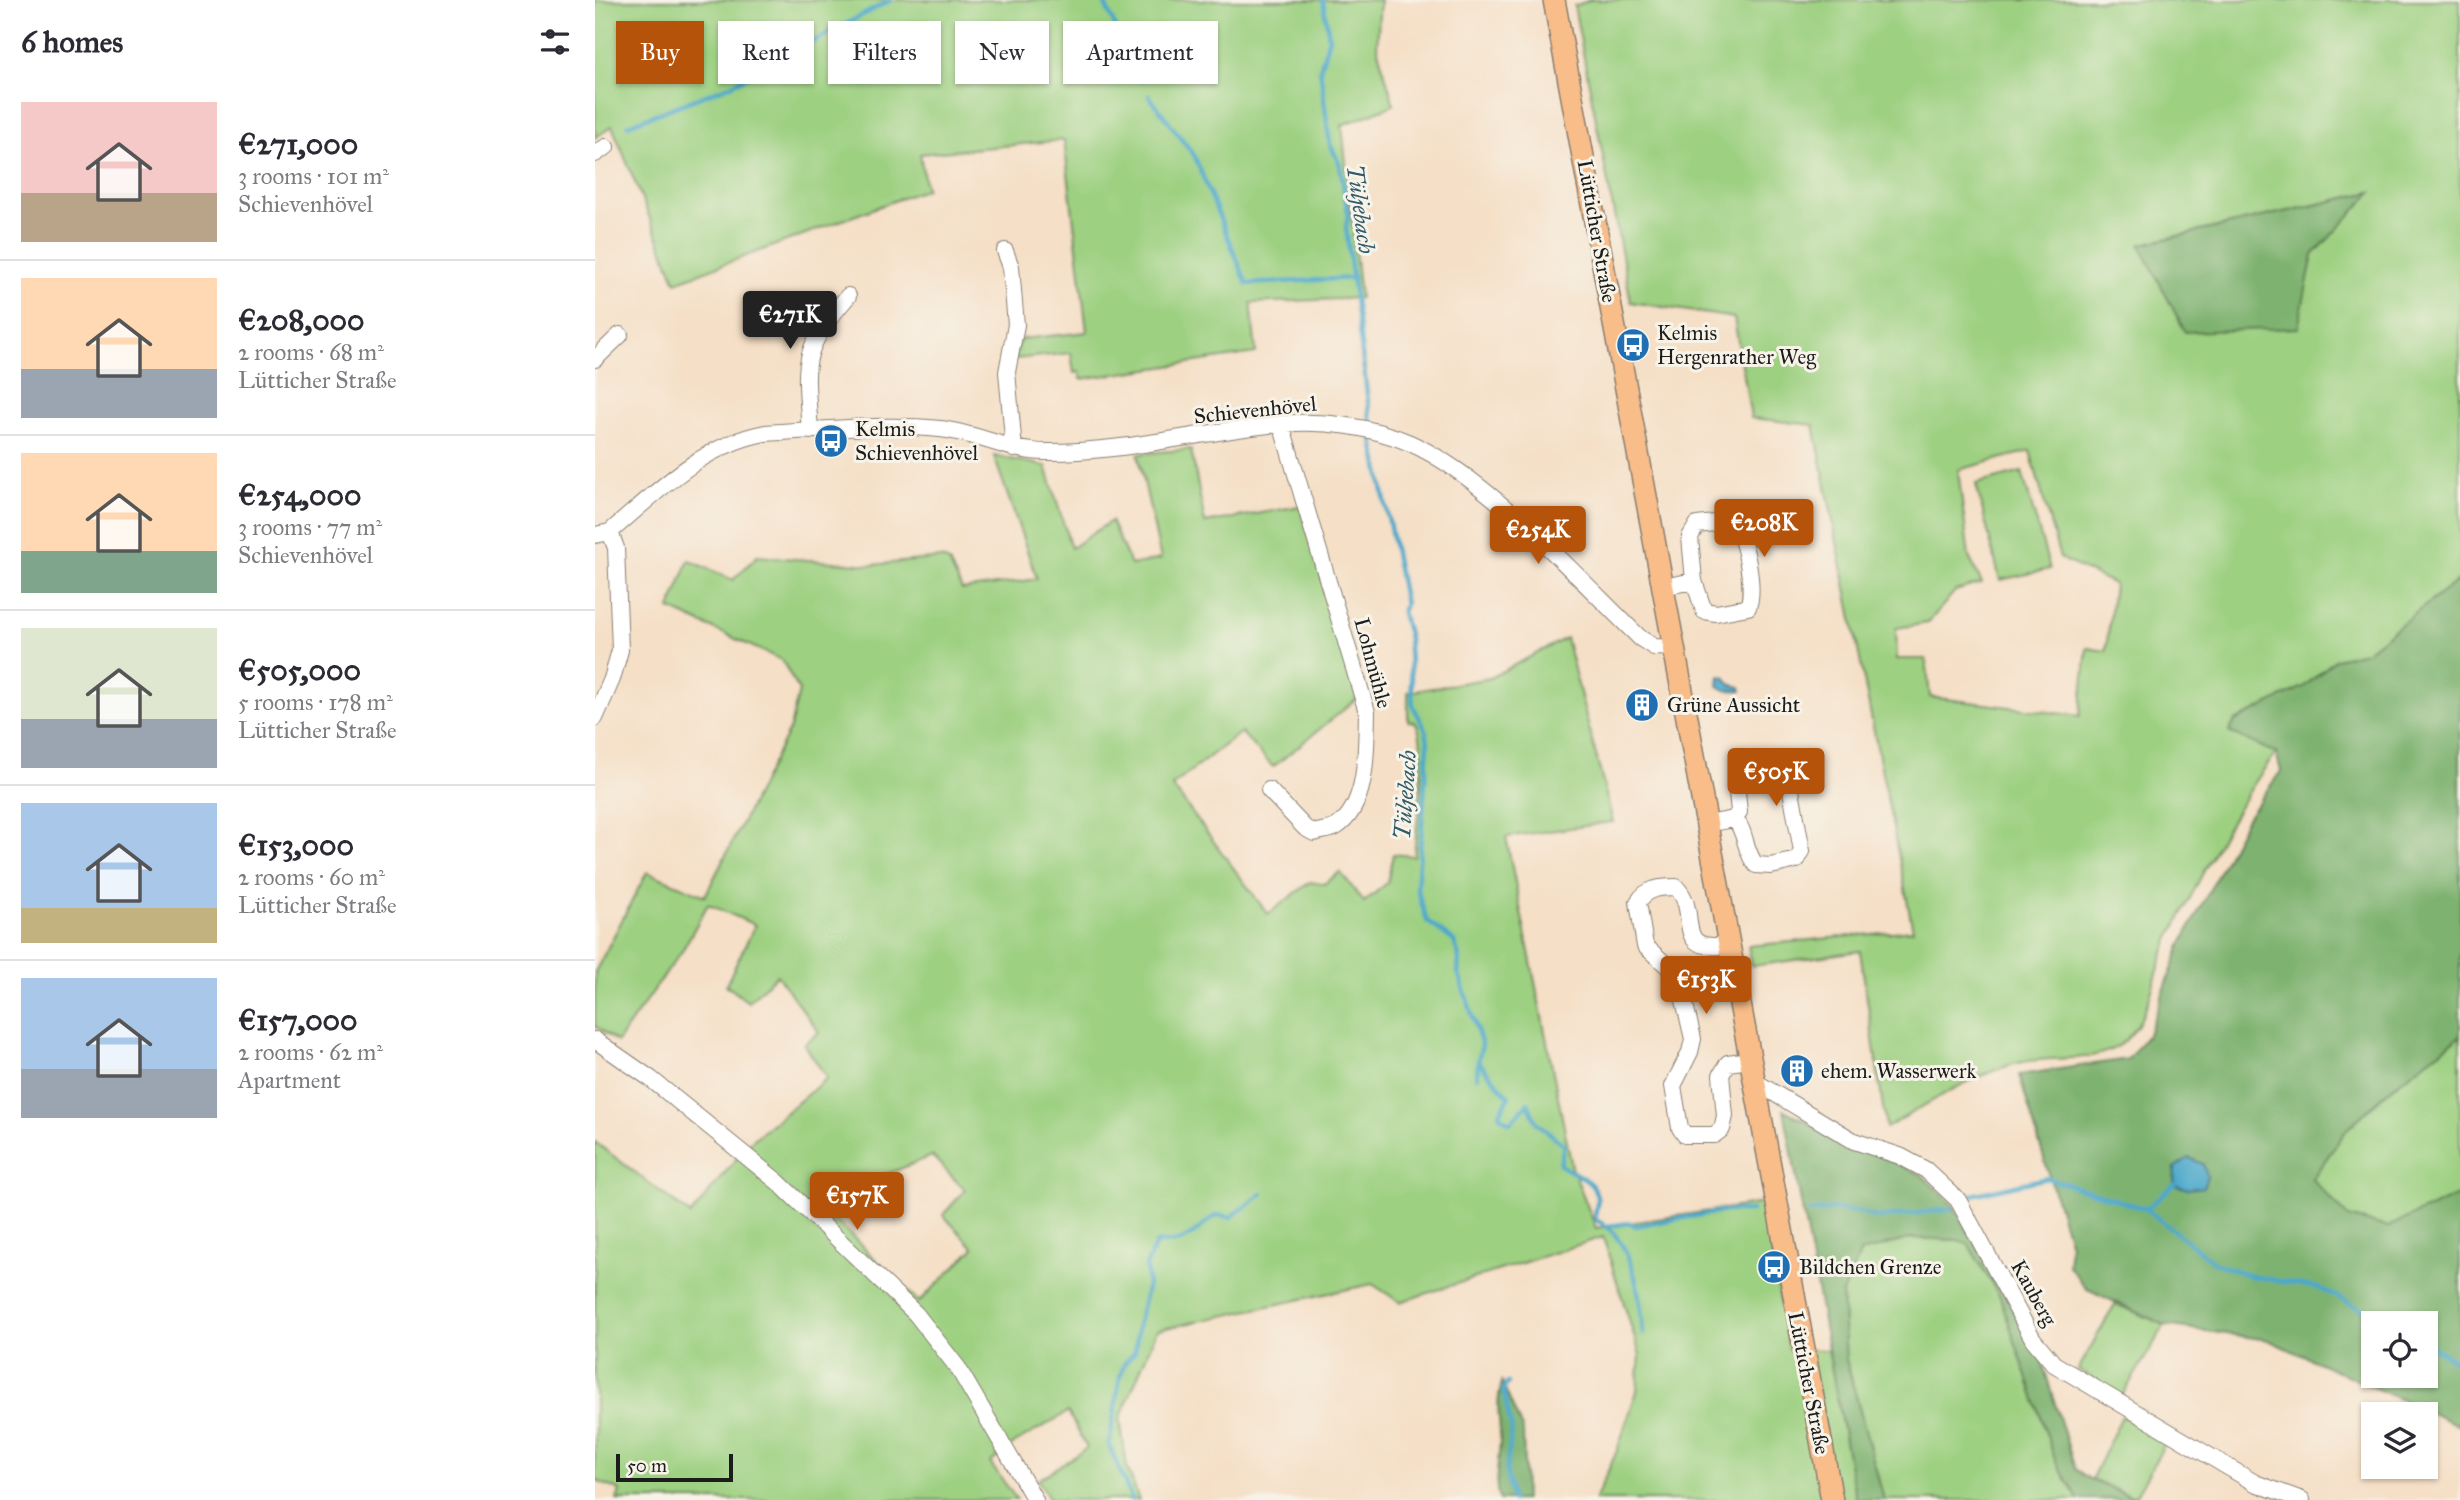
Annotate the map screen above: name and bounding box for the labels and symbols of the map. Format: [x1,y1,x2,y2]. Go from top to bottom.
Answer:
street label: Lütticher Straße [1572,157,1622,305]
water label: Tüljebach [1341,163,1381,255]
pin: €271K [741,292,839,351]
place label: Kelmis Hergenrather Weg [1657,320,1816,370]
bus stop icon: Kelmis Hergenrather Weg [1614,326,1652,364]
street label: Schievenhövel [1192,391,1318,429]
place label: Kelmis Schievenhövel [855,416,979,466]
bus stop icon: Kelmis Schievenhövel [812,422,850,460]
pin: €208K [1715,500,1813,559]
pin: €254K [1489,506,1587,566]
street label: Lohmühle [1348,615,1398,711]
building icon: Grüne Aussicht [1623,686,1661,724]
place label: Grüne Aussicht [1667,692,1801,718]
pin: €505K [1727,748,1825,808]
water label: Tüljebach [1388,749,1422,841]
pin: €153K [1657,956,1755,1016]
building icon: ehem. Wasserwerk [1778,1052,1816,1090]
place label: ehem. Wasserwerk [1821,1058,1976,1084]
pin: €157K [808,1172,906,1232]
bus stop icon: Bildchen Grenze [1755,1248,1793,1286]
place label: Bildchen Grenze [1799,1254,1942,1280]
street label: Kauberg [2005,1255,2063,1331]
street label: Lütticher Straße [1782,1309,1836,1457]
scale bar [616,1451,733,1483]

